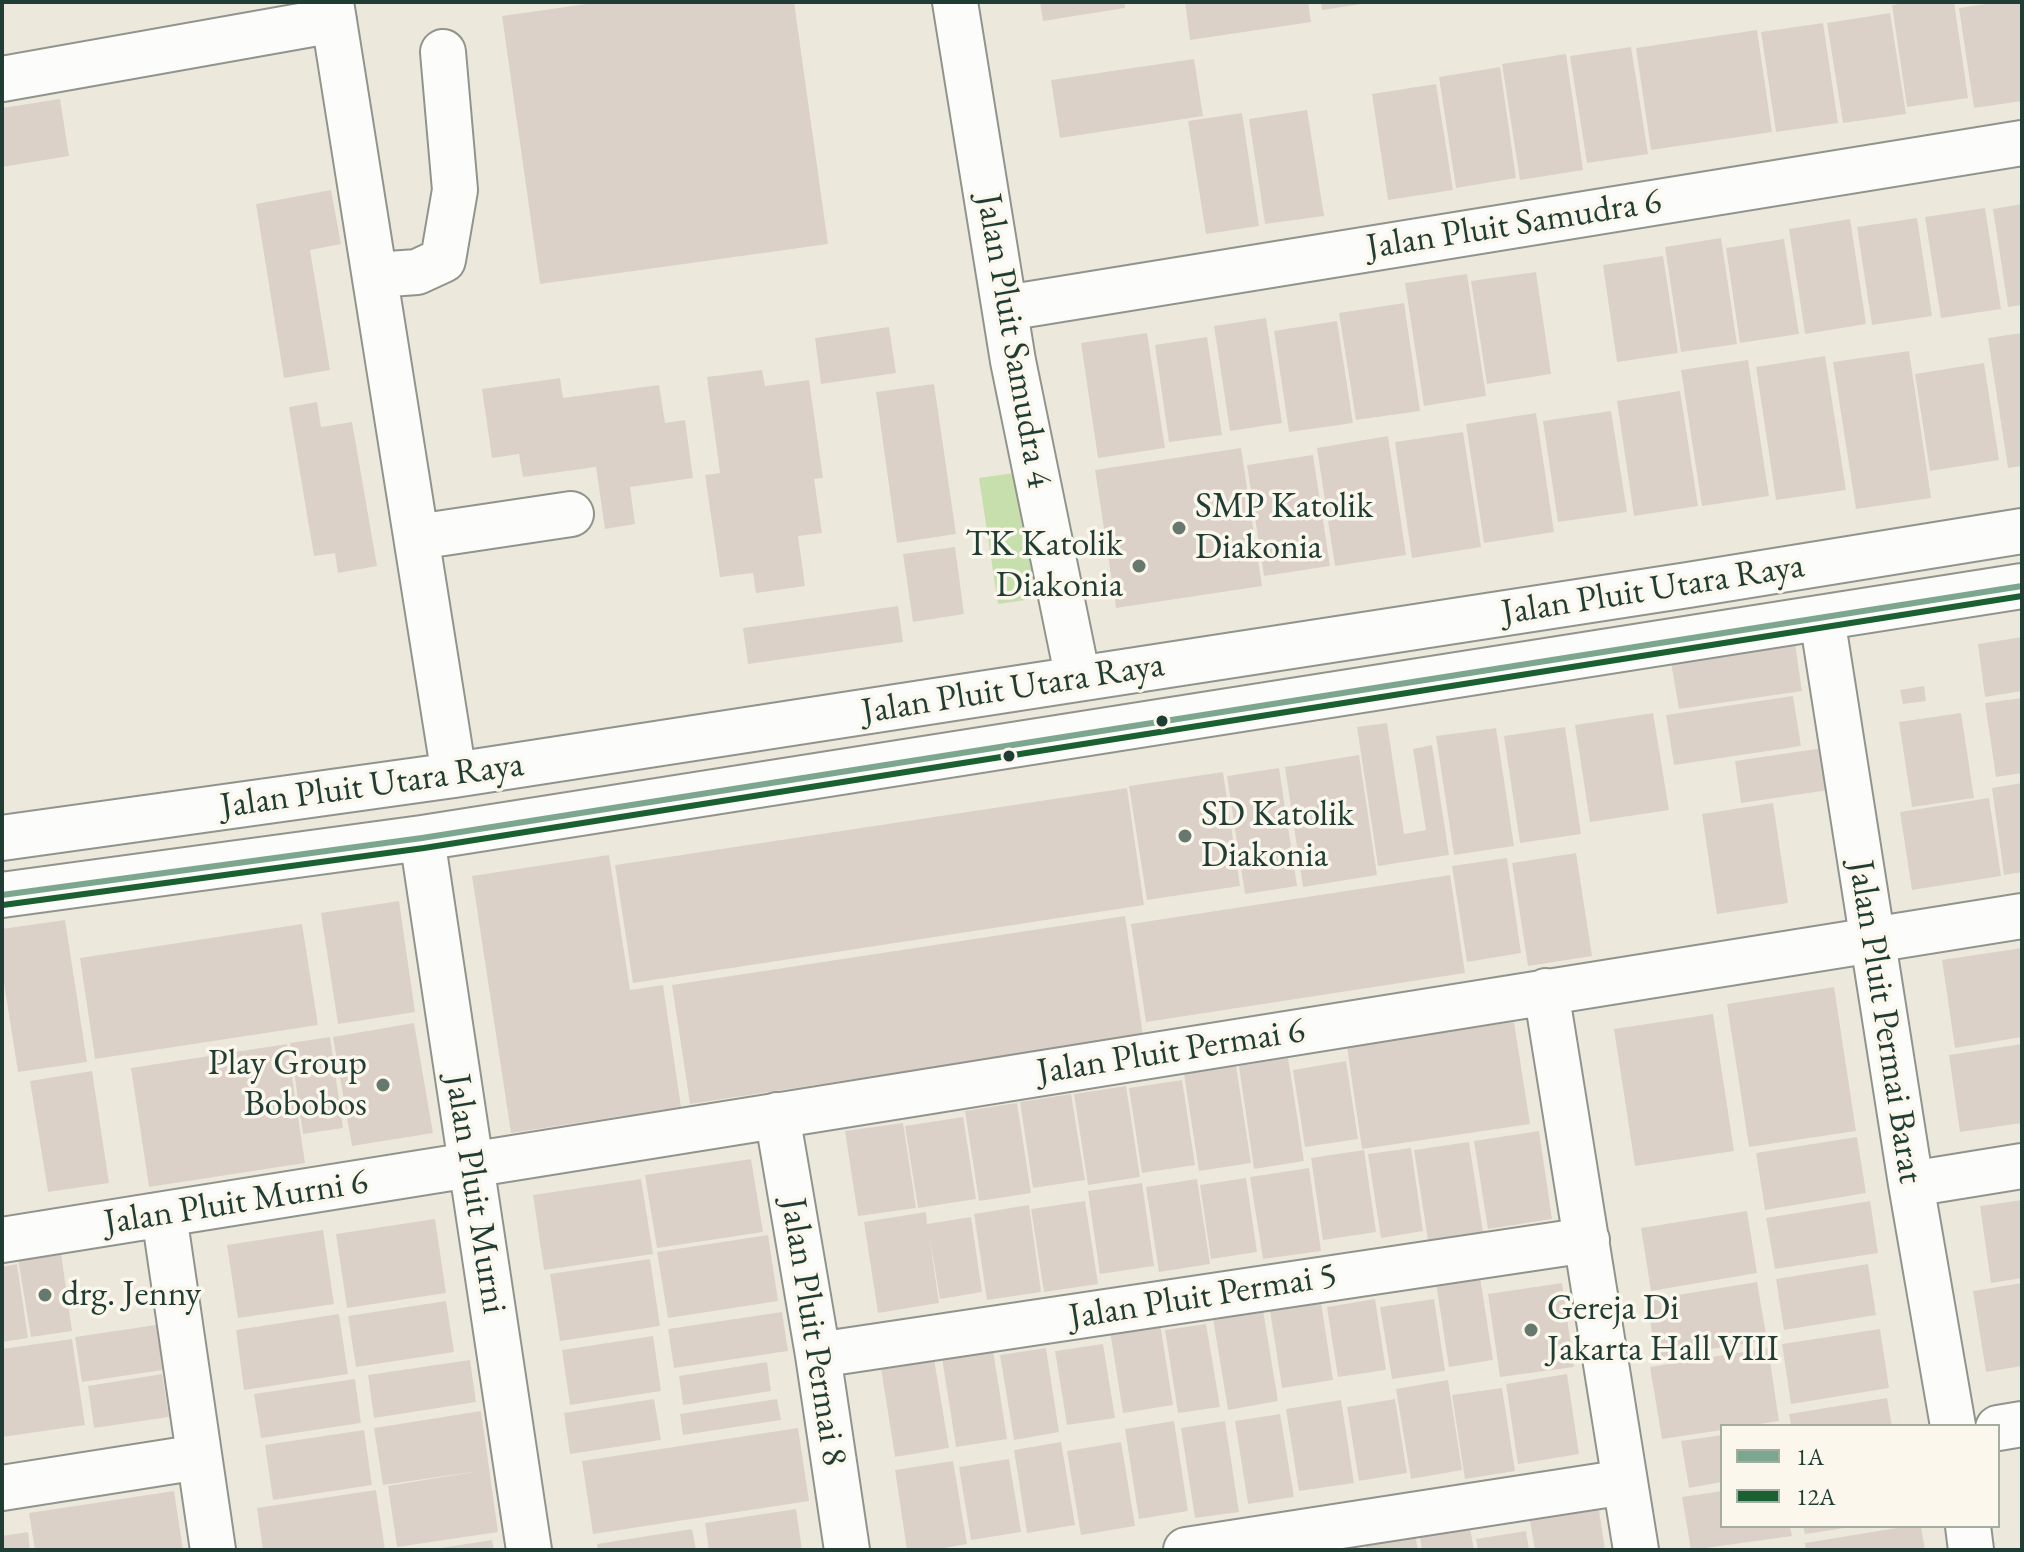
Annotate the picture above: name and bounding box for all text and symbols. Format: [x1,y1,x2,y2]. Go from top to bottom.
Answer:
street label: Jalan Pluit Samudra 6 [1364,180,1664,270]
street label: Jalan Pluit Samudra 4 [966,191,1060,491]
place label: SMP Katolik Diakonia [1195,485,1373,570]
marker: SMP Katolik Diakonia [1170,519,1188,537]
place label: TK Katolik Diakonia [965,523,1123,608]
street label: Jalan Pluit Utara Raya [1499,545,1807,635]
marker: TK Katolik Diakonia [1130,557,1148,575]
street label: Jalan Pluit Utara Raya [859,644,1167,734]
unlabelled marker [1154,713,1170,729]
street label: Jalan Pluit Utara Raya [218,743,526,829]
unlabelled marker [1001,748,1017,764]
place label: SD Katolik Diakonia [1201,793,1354,878]
marker: SD Katolik Diakonia [1176,827,1194,845]
street label: Jalan Pluit Permai Barat [1838,857,1932,1187]
street label: Jalan Pluit Permai 6 [1034,1010,1308,1094]
place label: Play Group Bobobos [208,1042,367,1127]
street label: Jalan Pluit Murni [435,1071,515,1317]
marker: Play Group Bobobos [374,1076,392,1094]
street label: Jalan Pluit Murni 6 [101,1161,371,1245]
street label: Jalan Pluit Permai 8 [771,1195,855,1469]
street label: Jalan Pluit Permai 5 [1066,1255,1340,1339]
place label: drg. Jenny [61,1273,201,1317]
marker: drg. Jenny [36,1286,54,1304]
place label: Gereja Di Jakarta Hall VIII [1547,1287,1779,1372]
marker: Gereja Di Jakarta Hall VIII [1522,1321,1540,1339]
legend [1720,1424,2000,1528]
text: 1A [1796,1441,1824,1472]
text: 12A [1796,1481,1836,1512]

